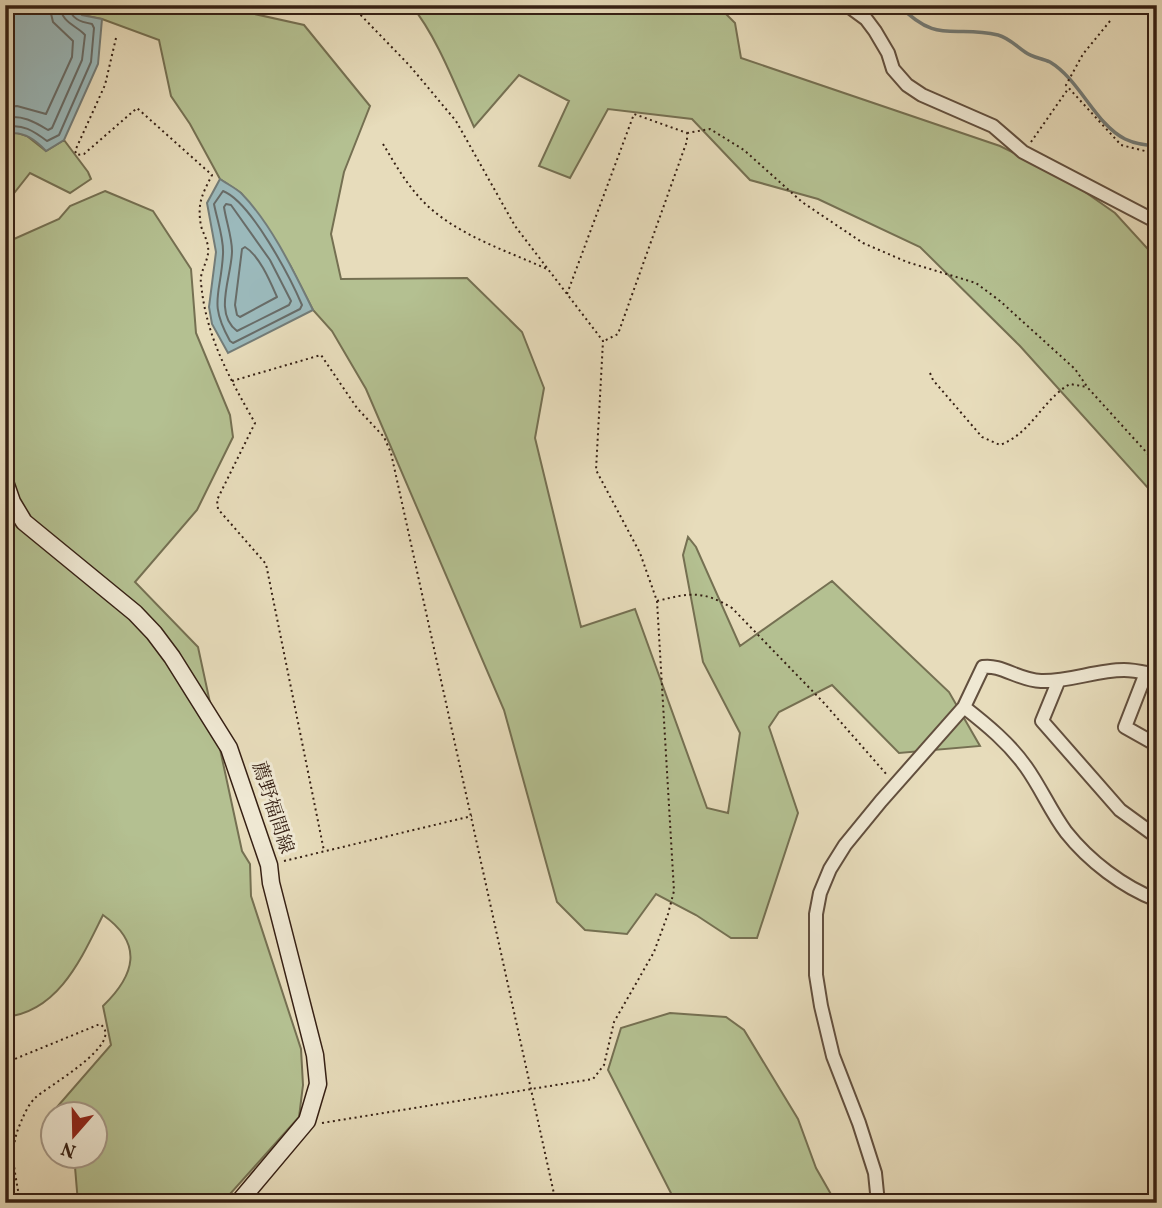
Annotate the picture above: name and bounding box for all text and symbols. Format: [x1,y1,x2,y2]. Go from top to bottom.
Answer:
street label: 薦野福間線 [245,759,299,857]
north arrow [38,1100,108,1170]
text: N [58,1134,80,1164]

